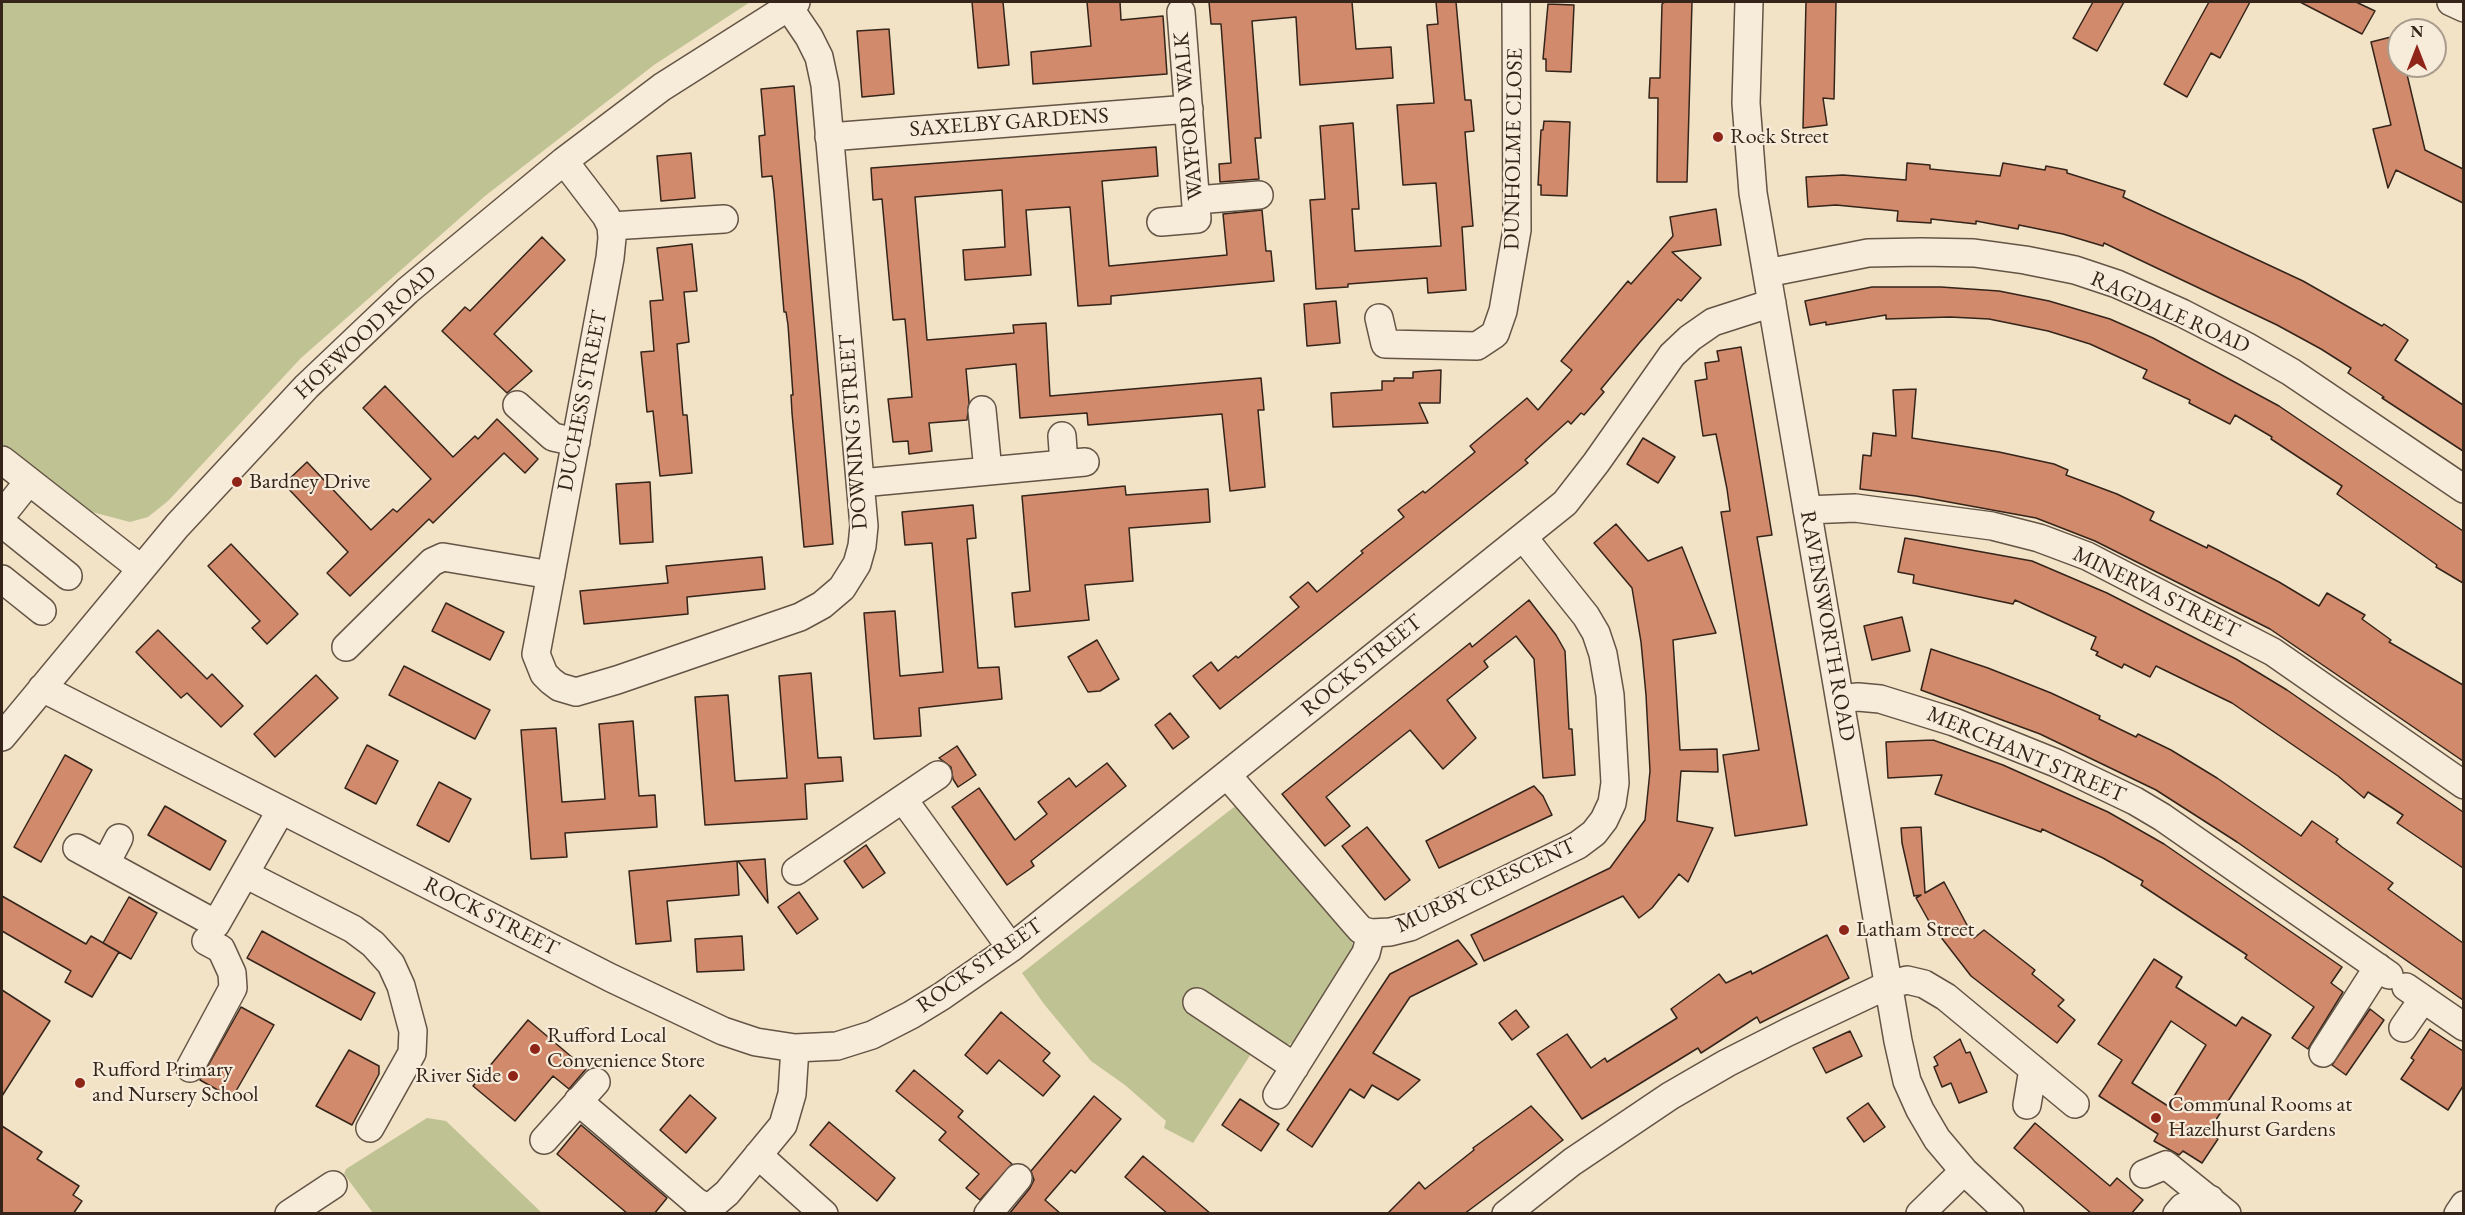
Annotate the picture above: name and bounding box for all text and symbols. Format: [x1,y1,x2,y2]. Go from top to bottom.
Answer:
north arrow [2387,18,2447,78]
text: N [2411,21,2423,42]
street label: WAYFORD WALK [1169,31,1209,201]
street label: DUNHOLME CLOSE [1499,48,1529,250]
street label: SAXELBY GARDENS [909,103,1109,143]
place label: Rock Street [1730,124,1829,150]
marker: Rock Street [1711,130,1725,144]
street label: HOEWOOD ROAD [290,260,442,406]
street label: RAGDALE ROAD [2086,266,2254,360]
street label: DUCHESS STREET [553,308,613,494]
street label: DOWNING STREET [834,333,874,531]
place label: Bardney Drive [249,469,370,495]
marker: Bardney Drive [230,475,244,489]
street label: RAVENSWORTH ROAD [1794,509,1860,743]
street label: MINERVA STREET [2068,541,2244,645]
street label: ROCK STREET [1296,609,1428,723]
street label: MERCHANT STREET [1923,701,2129,809]
street label: MURBY CRESCENT [1392,833,1580,939]
street label: ROCK STREET [419,872,563,962]
street label: ROCK STREET [912,913,1048,1019]
place label: Latham Street [1856,917,1974,943]
marker: Latham Street [1837,923,1851,937]
place label: Rufford Local Convenience Store [547,1023,705,1074]
marker: Rufford Local Convenience Store [528,1042,542,1056]
place label: Rufford Primary and Nursery School [92,1057,259,1108]
place label: River Side [415,1063,501,1089]
marker: River Side [506,1069,520,1083]
marker: Rufford Primary and Nursery School [73,1076,87,1090]
place label: Communal Rooms at Hazelhurst Gardens [2168,1092,2352,1144]
marker: Communal Rooms at Hazelhurst Gardens [2149,1111,2163,1125]

